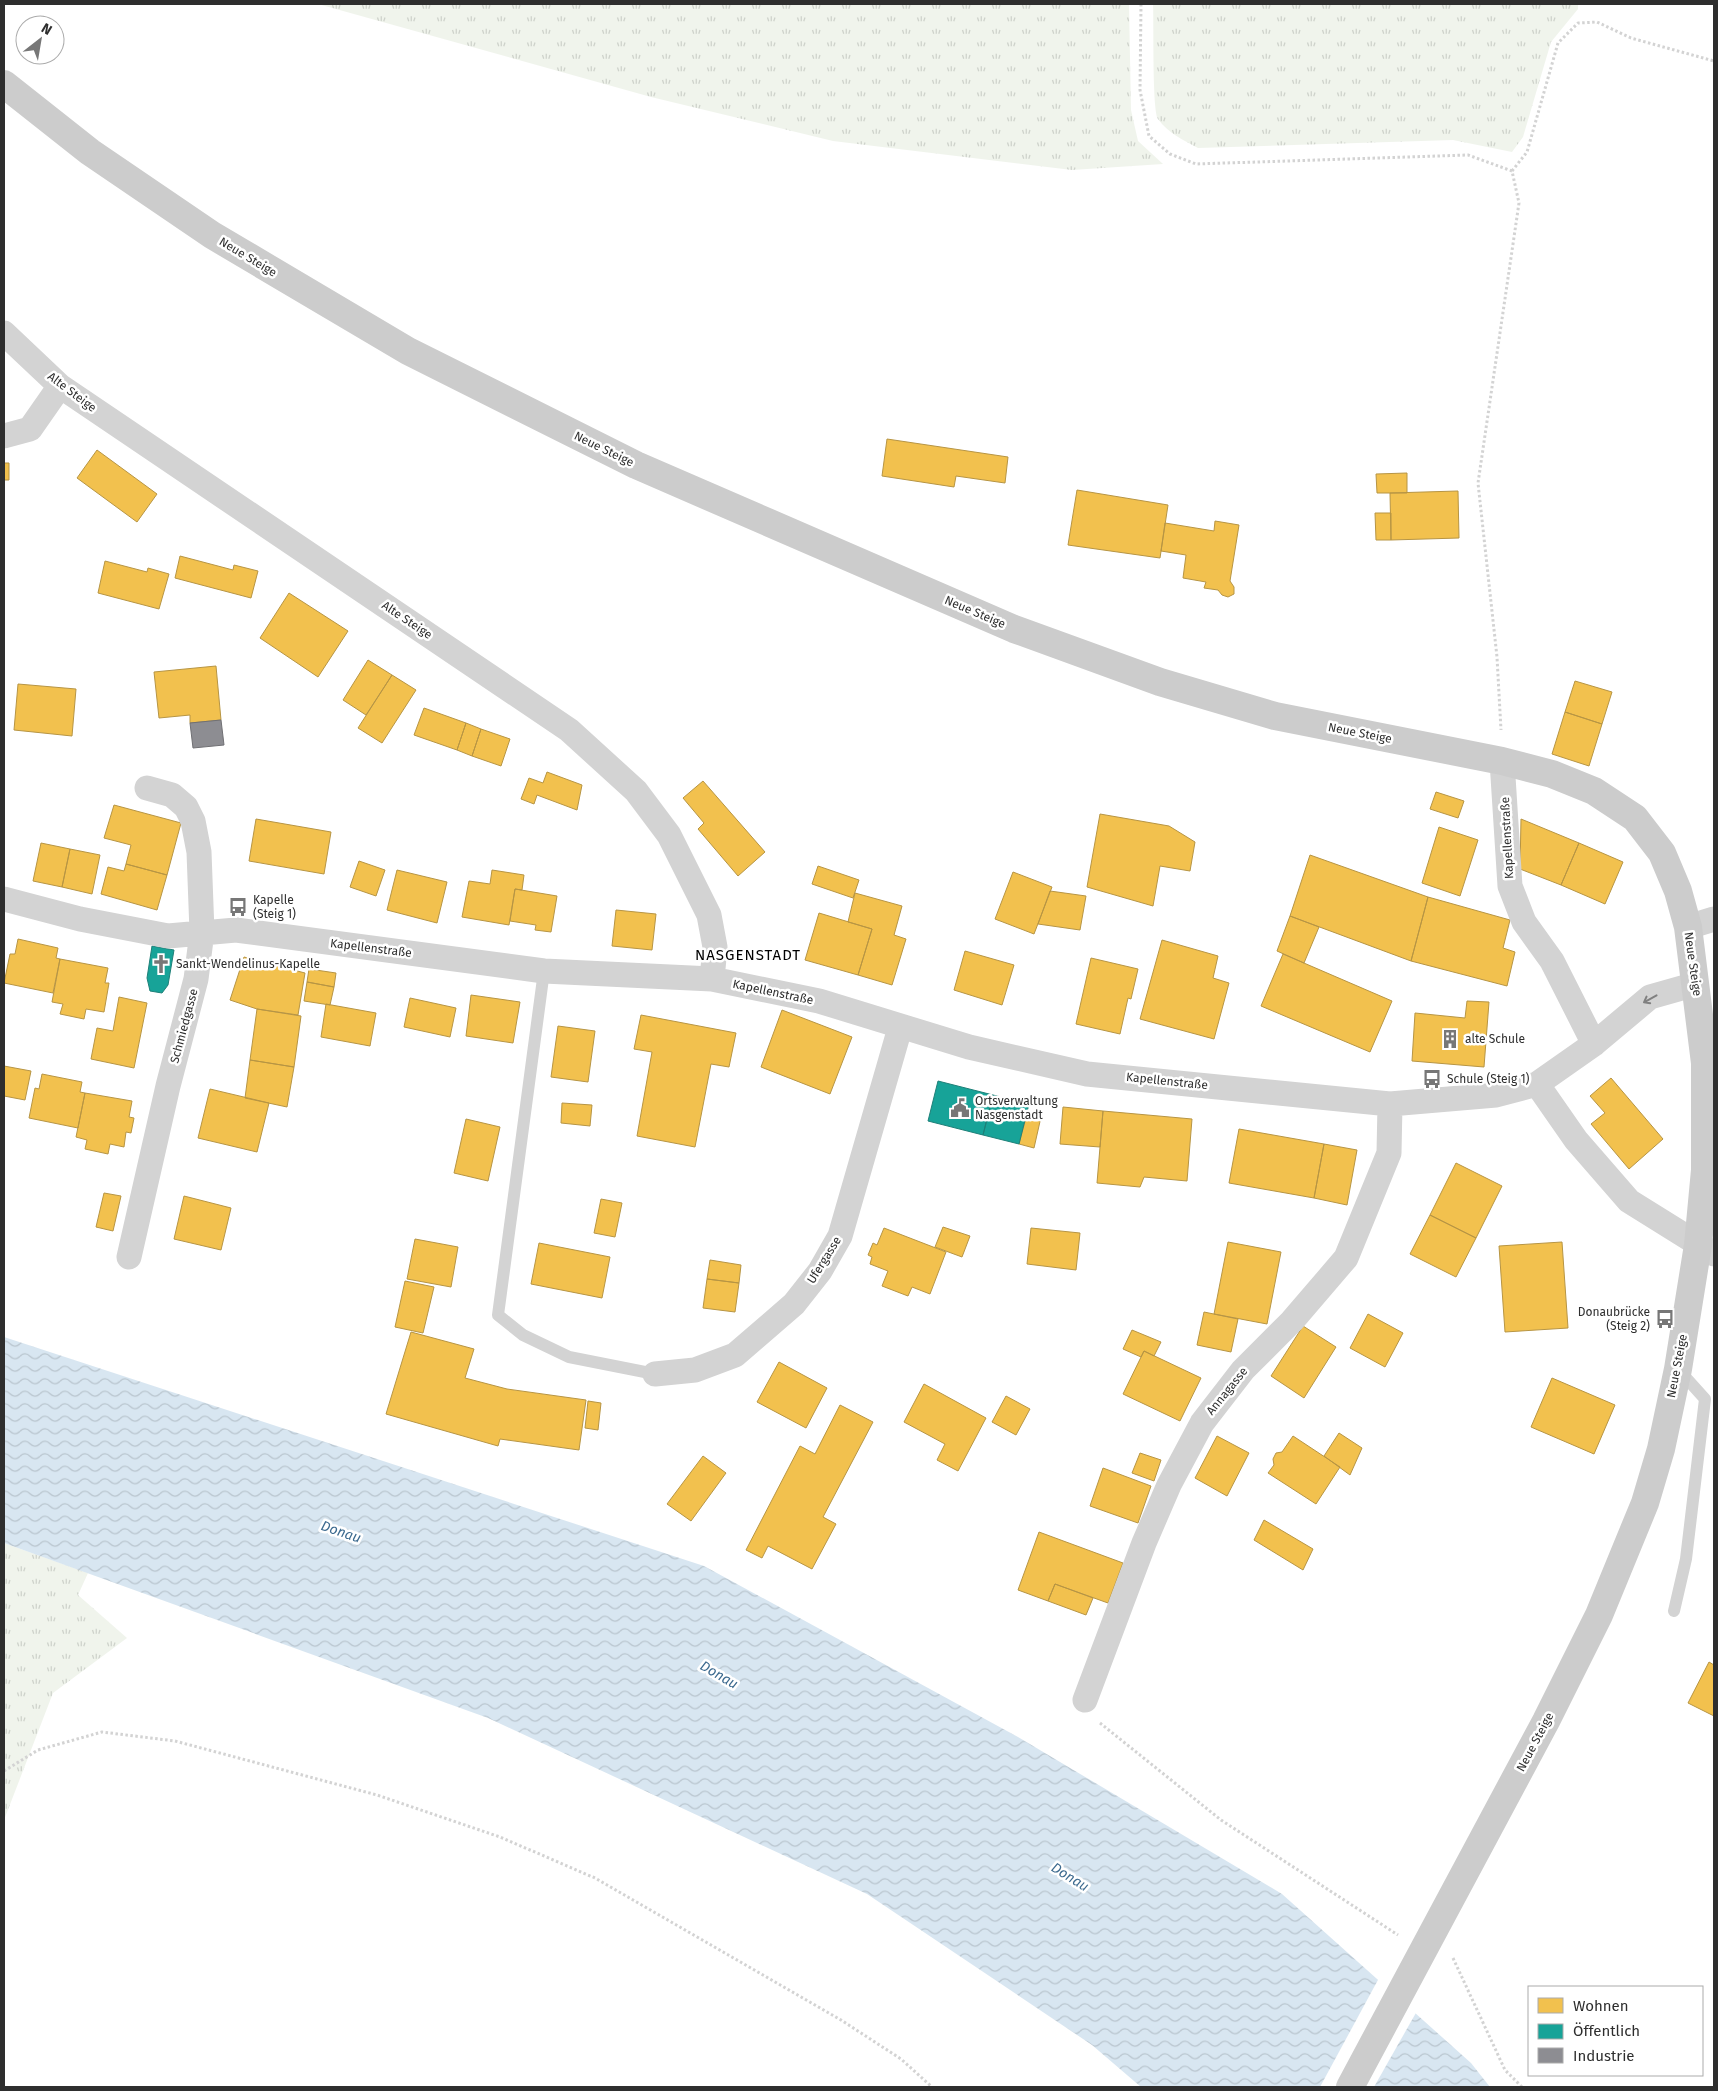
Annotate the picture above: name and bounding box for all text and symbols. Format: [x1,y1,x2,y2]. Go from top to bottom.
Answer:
north arrow [15,15,65,65]
text: N [38,20,55,39]
street label: Neue Steige [217,234,279,280]
street label: Alte Steige [45,369,99,415]
street label: Neue Steige [572,429,636,469]
street label: Neue Steige [943,593,1007,631]
street label: Alte Steige [379,598,435,642]
street label: Neue Steige [1327,720,1393,746]
street label: Kapellenstraße [1498,797,1516,879]
place label: Kapelle (Steig 1) [253,893,296,921]
bus stop icon: Kapelle (Steig 1) [227,896,249,918]
street label: Neue Steige [1682,931,1704,997]
street label: Kapellenstraße [329,936,413,960]
district label: NASGENSTADT [695,946,801,964]
church icon: Sankt-Wendelinus-Kapelle [150,953,172,975]
place label: Sankt-Wendelinus-Kapelle [176,957,320,971]
street label: Kapellenstraße [731,977,815,1007]
street label: Schmiedgasse [167,987,201,1065]
one-way arrow [1643,994,1658,1004]
building icon: alte Schule [1439,1028,1461,1050]
place label: alte Schule [1465,1032,1525,1046]
bus stop icon: Schule (Steig 1) [1421,1068,1443,1090]
street label: Kapellenstraße [1125,1070,1209,1092]
place label: Schule (Steig 1) [1447,1072,1530,1086]
place label: Ortsverwaltung Nasgenstadt [975,1094,1058,1122]
public building icon: Ortsverwaltung Nasgenstadt [949,1097,971,1119]
street label: Ufergasse [804,1234,844,1286]
place label: Donaubrücke (Steig 2) [1578,1305,1650,1333]
bus stop icon: Donaubrücke (Steig 2) [1654,1308,1676,1330]
street label: Neue Steige [1664,1333,1690,1399]
street label: Annagasse [1203,1364,1251,1418]
water label: Donau [319,1517,363,1547]
water label: Donau [697,1657,741,1693]
street label: Neue Steige [1514,1710,1556,1774]
water label: Donau [1048,1859,1092,1895]
legend [1528,1986,1703,2076]
text: Wohnen [1573,1997,1629,2015]
text: Öffentlich [1573,2022,1640,2040]
text: Industrie [1573,2047,1635,2065]

